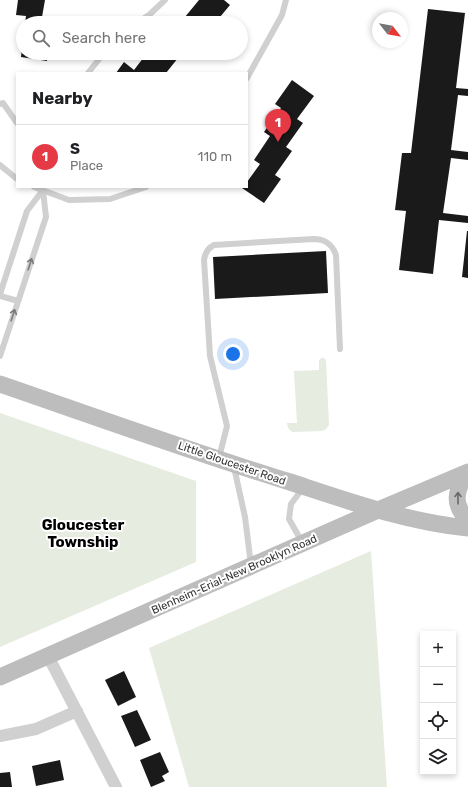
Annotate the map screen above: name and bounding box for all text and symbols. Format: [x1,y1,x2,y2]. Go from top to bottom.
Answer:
north arrow [372,12,408,48]
search box [16,16,248,60]
icon: search [30,27,52,49]
text: Search here [62,29,146,47]
text: Nearby [32,88,93,108]
pin: 1 [265,109,291,142]
text: S [70,140,80,158]
text: 1 [42,149,48,164]
text: 110 m [198,149,232,164]
text: Place [70,158,103,173]
one-way arrow [27,258,34,271]
one-way arrow [10,309,17,322]
your location [223,344,243,364]
street label: Little Gloucester Road [176,439,287,488]
one-way arrow [454,491,462,504]
district label: Gloucester Township [42,516,124,551]
street label: Blenheim-Erial-New Brooklyn Road [149,532,319,617]
map controls [420,631,456,775]
button: + [420,631,456,667]
button: − [420,667,456,703]
button: locate [420,703,456,739]
button: layers [420,739,456,775]

